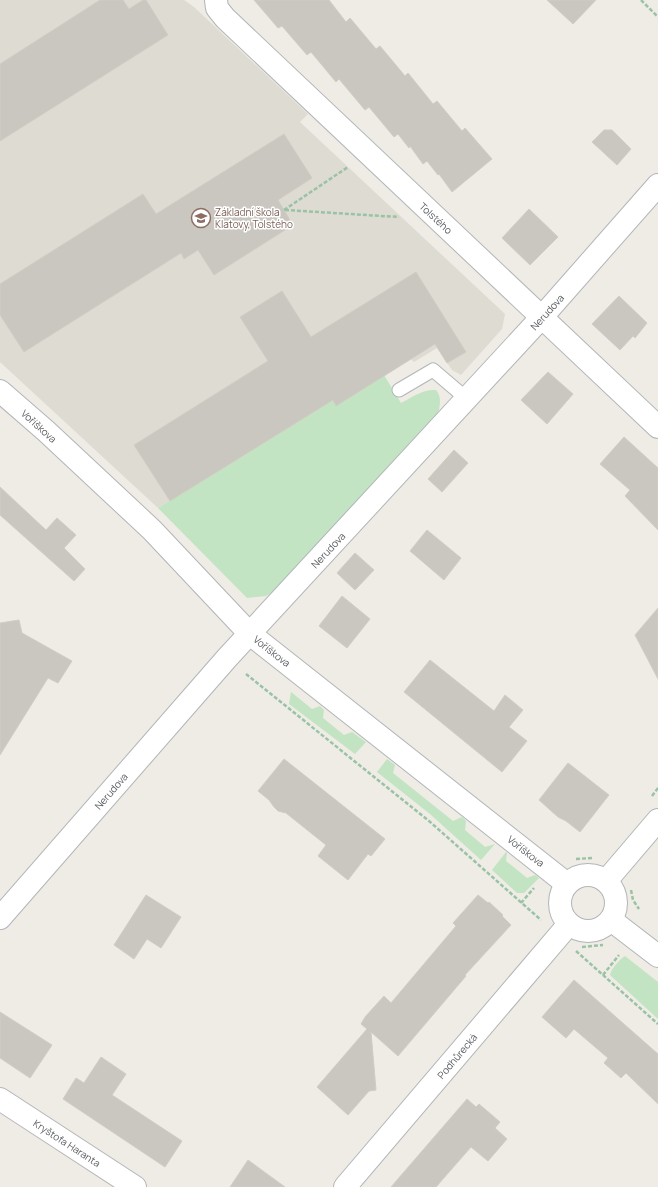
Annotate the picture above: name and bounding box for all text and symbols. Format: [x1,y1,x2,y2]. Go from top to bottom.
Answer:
street label: Tolstého [416,199,456,237]
place label: Základní škola Klatovy, Tolstého [215,205,293,231]
school or university icon: Základní škola Klatovy, Tolstého [190,207,212,229]
street label: Nerudova [527,291,567,333]
street label: Voříškova [18,406,60,446]
street label: Nerudova [308,529,348,571]
street label: Voříškova [251,632,293,670]
street label: Nerudova [91,770,131,812]
street label: Voříškova [505,832,547,870]
street label: Podhůrecká [434,1030,480,1082]
street label: Kryštofa Haranta [31,1116,103,1170]

